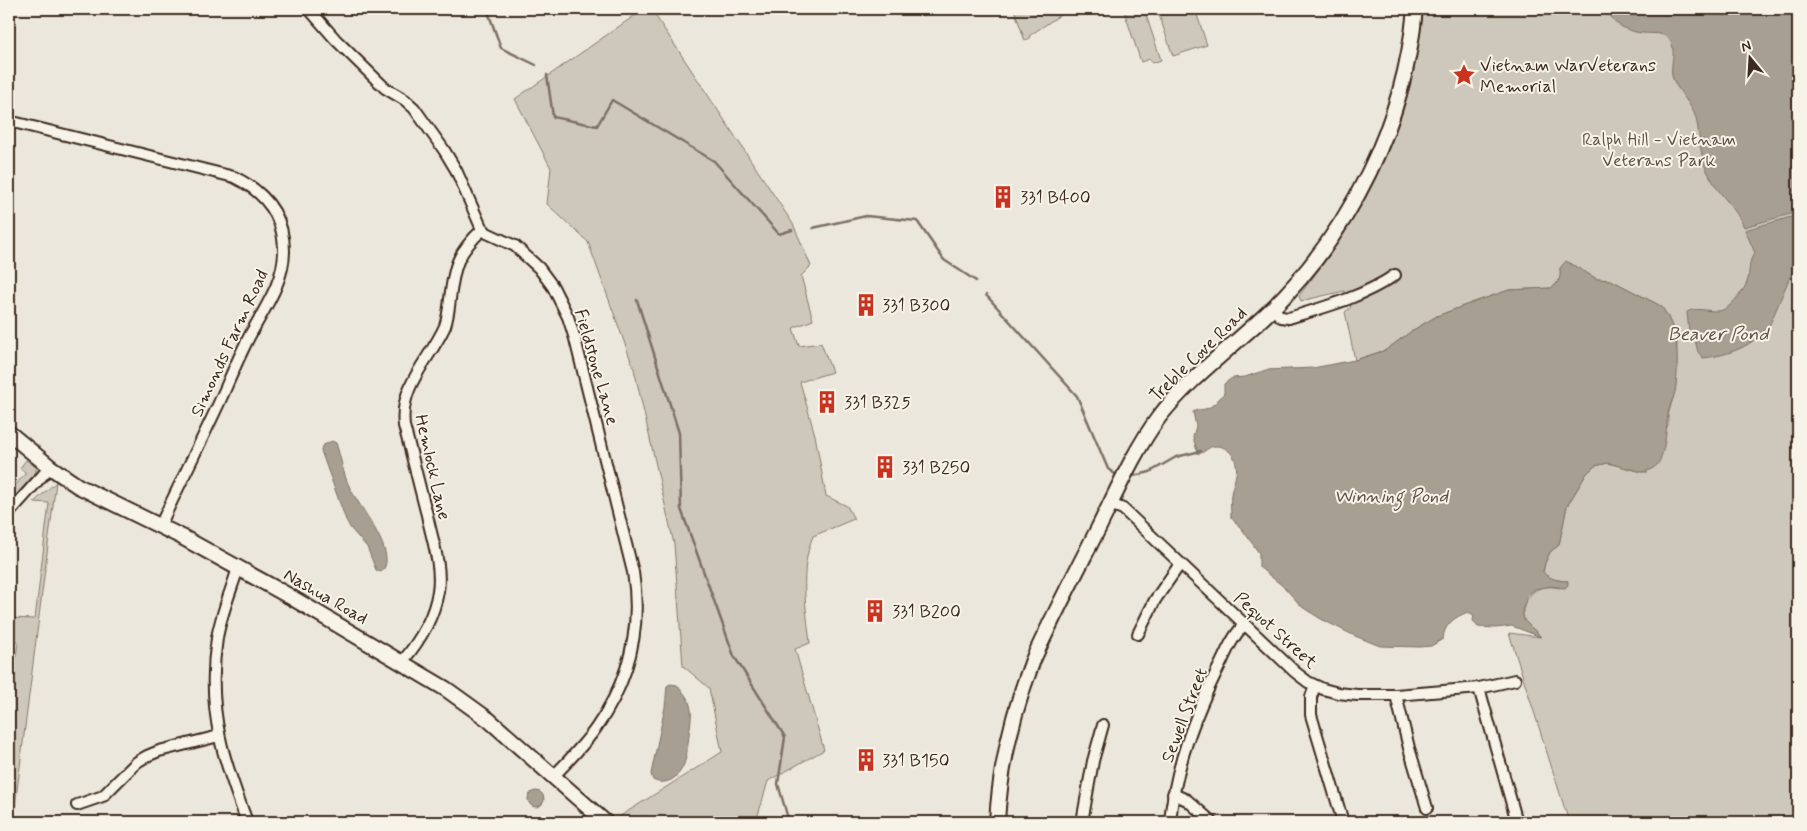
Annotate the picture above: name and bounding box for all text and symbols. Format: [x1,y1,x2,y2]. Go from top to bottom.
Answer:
north arrow [1724,32,1774,82]
text: N [1739,37,1754,57]
place label: Vietnam WarVeterans Memorial [1480,54,1656,99]
place icon: Vietnam WarVeterans Memorial [1451,62,1477,88]
park label: Ralph Hill - Vietnam Veterans Park [1582,128,1736,173]
building icon: 331 B400 [990,184,1016,210]
place label: 331 B400 [1020,186,1091,210]
street label: Simonds Farm Road [185,266,275,421]
building icon: 331 B300 [853,292,879,318]
place label: 331 B300 [882,294,950,318]
street label: Treble Cove Road [1145,302,1253,407]
street label: Fieldstone Lane [568,306,624,428]
water label: Beaver Pond [1668,322,1770,347]
building icon: 331 B325 [814,389,840,415]
place label: 331 B325 [844,391,911,415]
street label: Hemlock Lane [408,412,456,522]
building icon: 331 B250 [872,454,898,480]
place label: 331 B250 [902,456,970,480]
water label: Winning Pond [1334,484,1450,511]
street label: Nashua Road [279,563,372,631]
street label: Pequot Street [1228,587,1323,675]
building icon: 331 B200 [862,598,888,624]
place label: 331 B200 [892,600,961,624]
street label: Sewell Street [1156,664,1214,766]
building icon: 331 B150 [853,747,879,773]
place label: 331 B150 [882,749,949,773]

